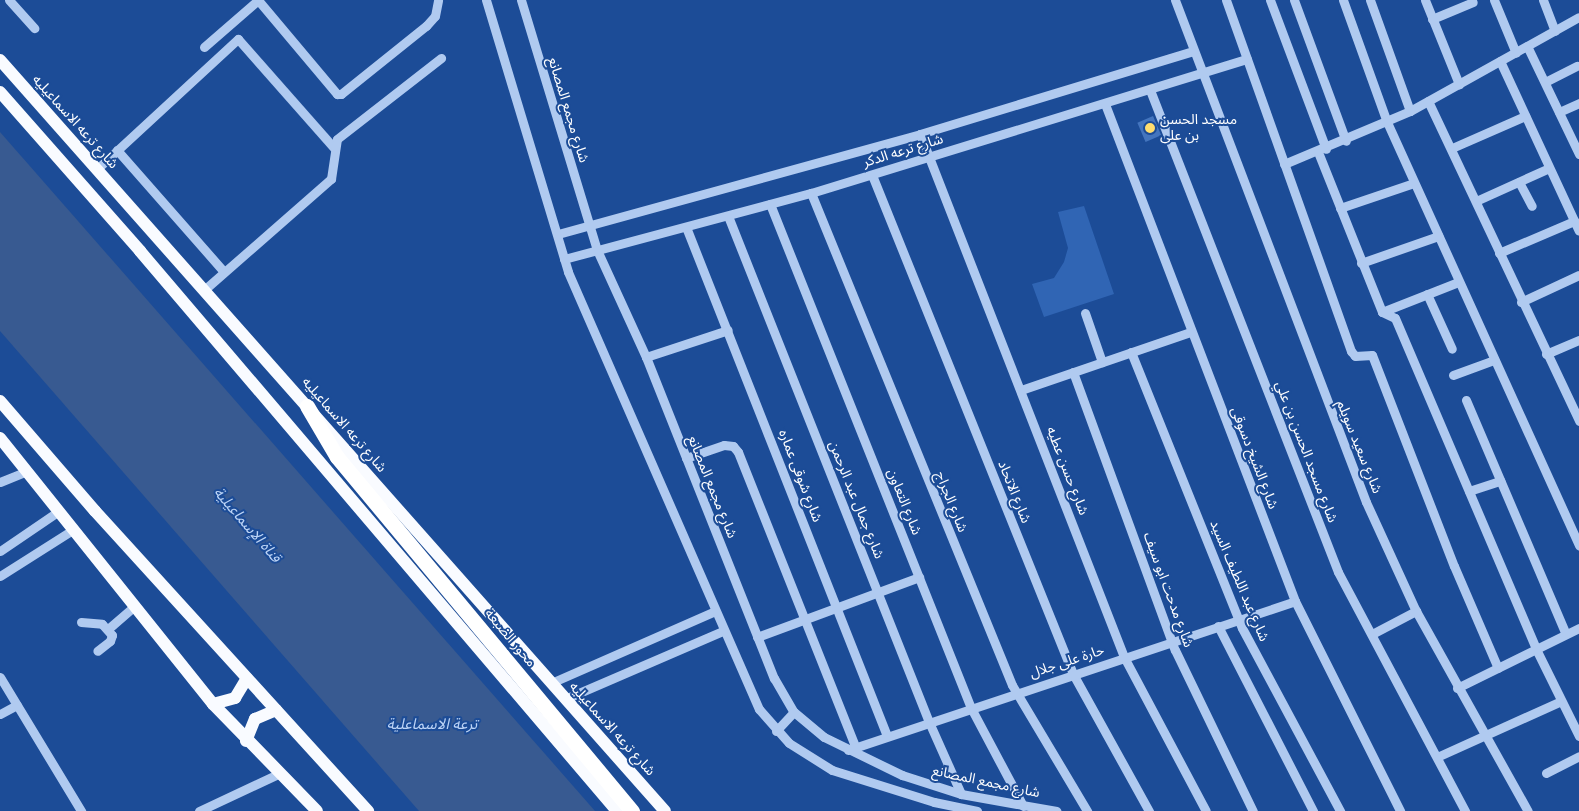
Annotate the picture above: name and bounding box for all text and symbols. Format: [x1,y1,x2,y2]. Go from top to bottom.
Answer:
street label: شارع مجمع المصانع [544,55,592,165]
street label: شارع ترعه الاسماعيليه [28,72,122,172]
place label: مسجد الحسن بن على [1160,112,1237,144]
marker: مسجد الحسن بن على [1144,122,1156,134]
street label: شارع ترعه الدكر [861,131,945,171]
street label: شارع ترعه الاسماعيليه [298,374,390,476]
street label: شارع مسجد الحسن بن علي [1271,379,1341,525]
street label: شارع سعيد سويلم [1333,398,1385,496]
street label: شارع الشيخ دسوقى [1227,404,1281,512]
street label: شارع حسن عطيه [1042,424,1092,518]
street label: شارع شوقى عماره [775,427,825,525]
street label: شارع مجمع المصانع [684,433,740,541]
street label: شارع جمال عبد الرحمن [825,439,887,561]
street label: شارع الاتحاد [994,458,1034,526]
street label: شارع التعاون [883,466,925,538]
street label: شارع الجراج [931,469,971,535]
water label: قناة الإسماعيلية [209,484,285,566]
street label: شارع عبد اللطيف السيد [1206,518,1272,644]
street label: شارع مدحت ابو سيف [1139,530,1197,650]
street label: محور الضبعة [481,606,539,670]
street label: حارة على جلال [1028,642,1106,682]
street label: شارع ترعه الاسماعيليه [565,679,659,779]
water label: ترعة الاسماعلية [387,716,477,734]
street label: شارع مجمع المصانع [931,762,1041,802]

